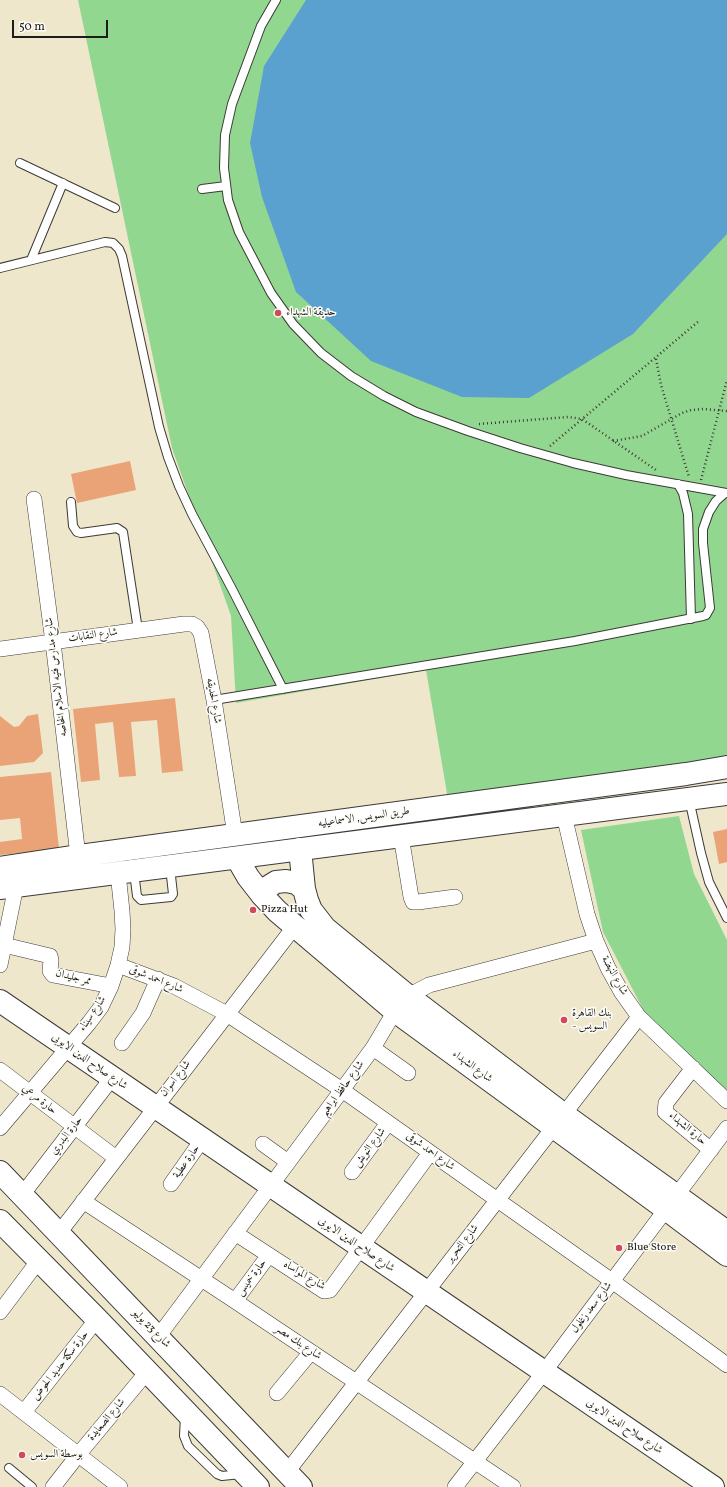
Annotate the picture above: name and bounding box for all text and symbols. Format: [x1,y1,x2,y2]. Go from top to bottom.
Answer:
scale bar [14,12,110,38]
text: 50 m [19,19,45,35]
place label: حديقة الشهداء [286,306,336,320]
marker: حديقة الشهداء [273,308,283,318]
street label: شارع مدارس فتيه الاسلام الخاصه [43,617,71,737]
street label: شارع النقابات [67,626,119,646]
street label: شارع الحديقه [202,677,224,725]
street label: طريق السويس, الاسماعيليه [317,805,411,831]
place label: Pizza Hut [261,903,308,917]
marker: Pizza Hut [248,905,258,915]
street label: شارع النهضة [598,954,630,998]
street label: شارع احمد شوقى [127,963,185,997]
street label: ممر جليدان [54,967,92,989]
street label: شارع سيناء [76,994,110,1034]
place label: بنك القاهرة - السويس [572,1007,612,1033]
marker: بنك القاهرة - السويس [559,1015,569,1025]
street label: شارع صلاح الدين الايوبى [48,1031,130,1093]
street label: شارع الشهداء [449,1048,495,1086]
street label: شارع اسوان [158,1058,194,1100]
street label: شارع حافظ ابراهيم [318,1059,368,1119]
street label: حارة مرعي [19,1082,59,1118]
street label: حارة الشهداء [665,1109,709,1149]
street label: حارة البدري [48,1114,86,1158]
street label: شارع النويش [351,1126,389,1170]
street label: شارع احمد شوقى [403,1130,457,1174]
street label: حارة عطية [171,1143,203,1181]
street label: شارع صلاح الدين الايوبى [315,1214,397,1276]
street label: شارع التحرير [444,1222,482,1266]
place label: Blue Store [627,1241,676,1255]
marker: Blue Store [614,1243,624,1253]
street label: حارة خميس [234,1257,270,1299]
street label: شارع المواساه [281,1258,327,1294]
street label: شارع سعد زغلول [569,1280,615,1336]
street label: شارع 23 يوليو [129,1307,173,1351]
street label: شارع بنك مصر [272,1323,324,1363]
street label: حارة سكة حديد الحوض [30,1329,92,1403]
street label: شارع الصعايدة [85,1396,129,1444]
street label: شارع صلاح الدين الايوبى [583,1396,665,1458]
place label: بوسطة السويس [30,1448,83,1462]
marker: بوسطة السويس [17,1450,27,1460]

